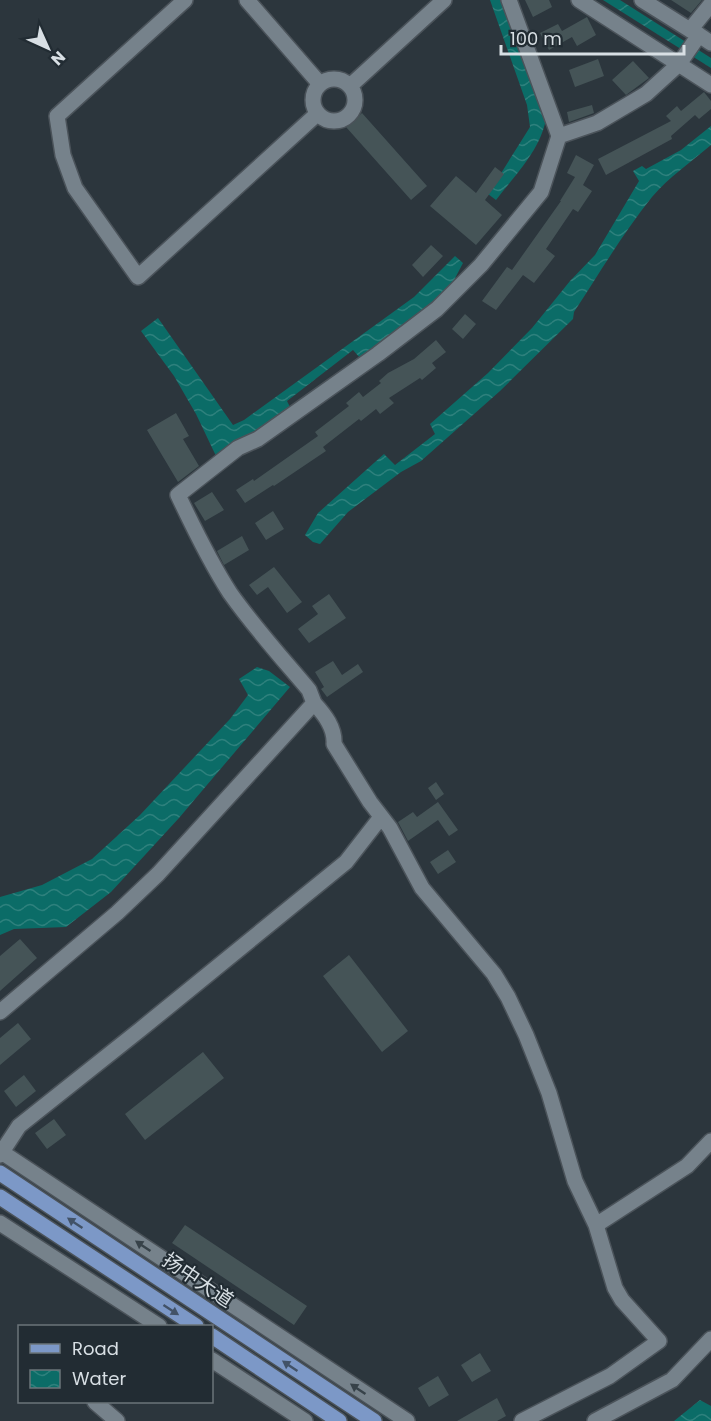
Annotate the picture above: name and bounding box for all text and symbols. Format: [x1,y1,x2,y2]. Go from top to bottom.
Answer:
north arrow [18,18,78,78]
scale bar [501,18,684,56]
text: 100 m [510,26,562,51]
text: N [46,46,71,71]
one-way arrow [67,1218,83,1229]
one-way arrow [135,1241,151,1252]
street label: 扬中大道 [157,1246,239,1314]
one-way arrow [163,1304,179,1316]
legend [18,1325,213,1403]
text: Road [72,1336,119,1361]
one-way arrow [282,1360,298,1371]
text: Water [72,1366,126,1391]
one-way arrow [350,1383,366,1394]

